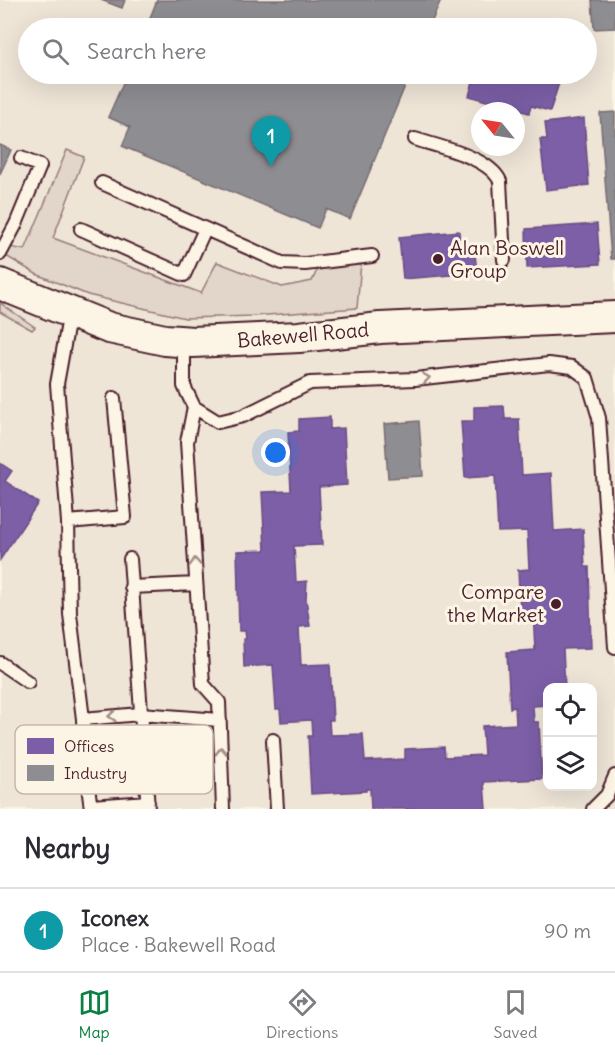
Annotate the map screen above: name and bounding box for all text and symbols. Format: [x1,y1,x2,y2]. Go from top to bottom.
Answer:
search box [18,18,597,84]
icon: search [39,35,72,68]
text: Search here [87,37,206,65]
north arrow [471,102,525,156]
pin: 1 [252,116,290,166]
place label: Alan Boswell Group [450,235,564,283]
marker: Alan Boswell Group [431,252,445,266]
street label: Bakewell Road [236,316,370,353]
one-way arrow [422,372,431,384]
your location [261,438,290,467]
one-way arrow [188,558,201,567]
place label: Compare the Market [447,579,544,627]
marker: Compare the Market [549,597,563,611]
map controls [543,683,597,791]
button: locate [543,683,597,737]
one-way arrow [107,709,116,722]
legend [15,725,213,794]
text: Offices [64,736,114,756]
button: layers [543,737,597,791]
one-way arrow [215,746,227,755]
text: Industry [64,763,127,783]
text: Nearby [24,832,110,865]
text: Iconex [81,904,149,932]
text: 1 [40,918,47,943]
text: 90 m [544,918,591,943]
text: Place · Bakewell Road [81,932,276,957]
tab: Map [78,986,111,1042]
tab: Directions [266,986,338,1042]
tab: Saved [494,986,537,1042]

